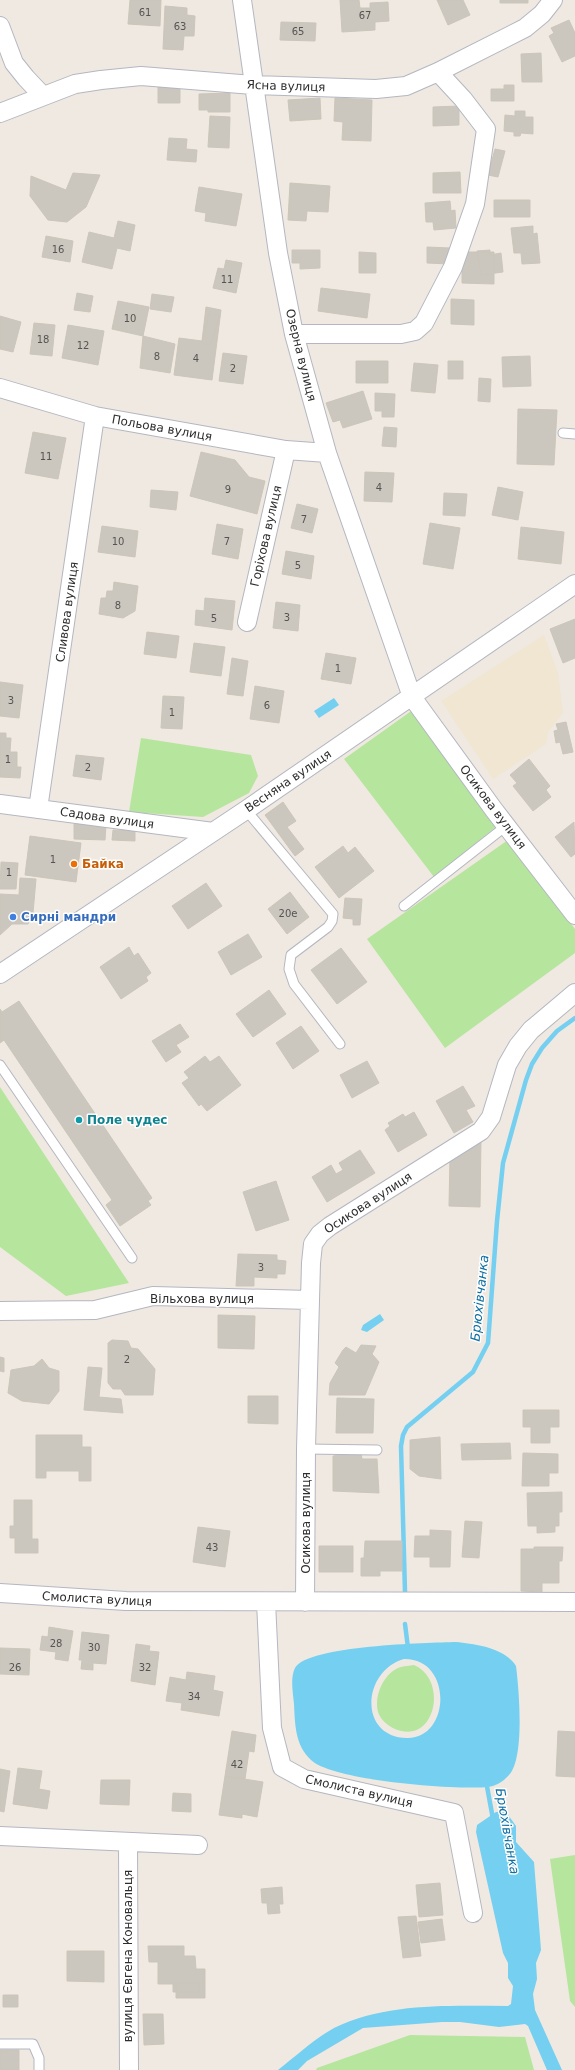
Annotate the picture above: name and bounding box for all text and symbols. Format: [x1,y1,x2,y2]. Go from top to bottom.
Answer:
house number: 61 [139,7,151,18]
house number: 67 [359,10,371,21]
house number: 63 [174,21,186,32]
house number: 65 [292,26,304,37]
street label: Ясна вулиця [246,78,326,94]
house number: 16 [52,244,64,255]
house number: 11 [221,274,233,285]
street label: Озерна вулиця [283,307,319,403]
house number: 10 [124,313,136,324]
house number: 18 [37,334,49,345]
house number: 12 [77,340,89,351]
house number: 8 [154,351,160,362]
house number: 4 [193,353,199,364]
house number: 2 [230,363,236,374]
street label: Польова вулиця [111,412,213,444]
house number: 11 [40,451,52,462]
house number: 4 [376,482,382,493]
house number: 9 [225,484,231,495]
street label: Горіхова вулиця [248,484,284,588]
house number: 7 [301,514,307,525]
house number: 10 [112,536,124,547]
house number: 7 [224,536,230,547]
house number: 5 [295,560,301,571]
street label: Сливова вулиця [53,561,81,663]
house number: 8 [115,600,121,611]
house number: 3 [284,612,290,623]
house number: 5 [211,613,217,624]
house number: 1 [335,663,341,674]
house number: 3 [8,695,14,706]
house number: 6 [264,700,270,711]
house number: 1 [169,707,175,718]
street label: Весняна вулиця [242,747,334,815]
house number: 1 [5,754,11,765]
house number: 2 [85,762,91,773]
street label: Осикова вулиця [457,762,529,852]
street label: Садова вулиця [59,804,155,832]
house number: 1 [50,854,56,865]
place label: Байка [82,857,124,871]
marker: Байка [69,859,79,869]
house number: 1 [6,867,12,878]
house number: 20е [279,908,297,919]
place label: Сирні мандри [21,910,116,924]
marker: Сирні мандри [8,912,18,922]
place label: Поле чудес [87,1113,167,1127]
marker: Поле чудес [74,1115,84,1125]
street label: Осикова вулиця [322,1169,414,1237]
water label: Брюхівчанка [467,1254,492,1342]
house number: 3 [258,1262,264,1273]
street label: Вільхова вулиця [150,1292,254,1306]
house number: 2 [124,1354,130,1365]
street label: Осикова вулиця [299,1472,313,1574]
house number: 43 [206,1542,218,1553]
street label: Смолиста вулиця [42,1589,152,1609]
house number: 28 [50,1638,62,1649]
house number: 30 [88,1642,100,1653]
house number: 26 [9,1662,21,1673]
house number: 32 [139,1662,151,1673]
house number: 34 [188,1691,200,1702]
house number: 42 [231,1759,243,1770]
street label: Смолиста вулиця [304,1772,414,1810]
water label: Брюхівчанка [493,1787,522,1875]
street label: вулиця Євгена Коновальця [121,1870,135,2042]

